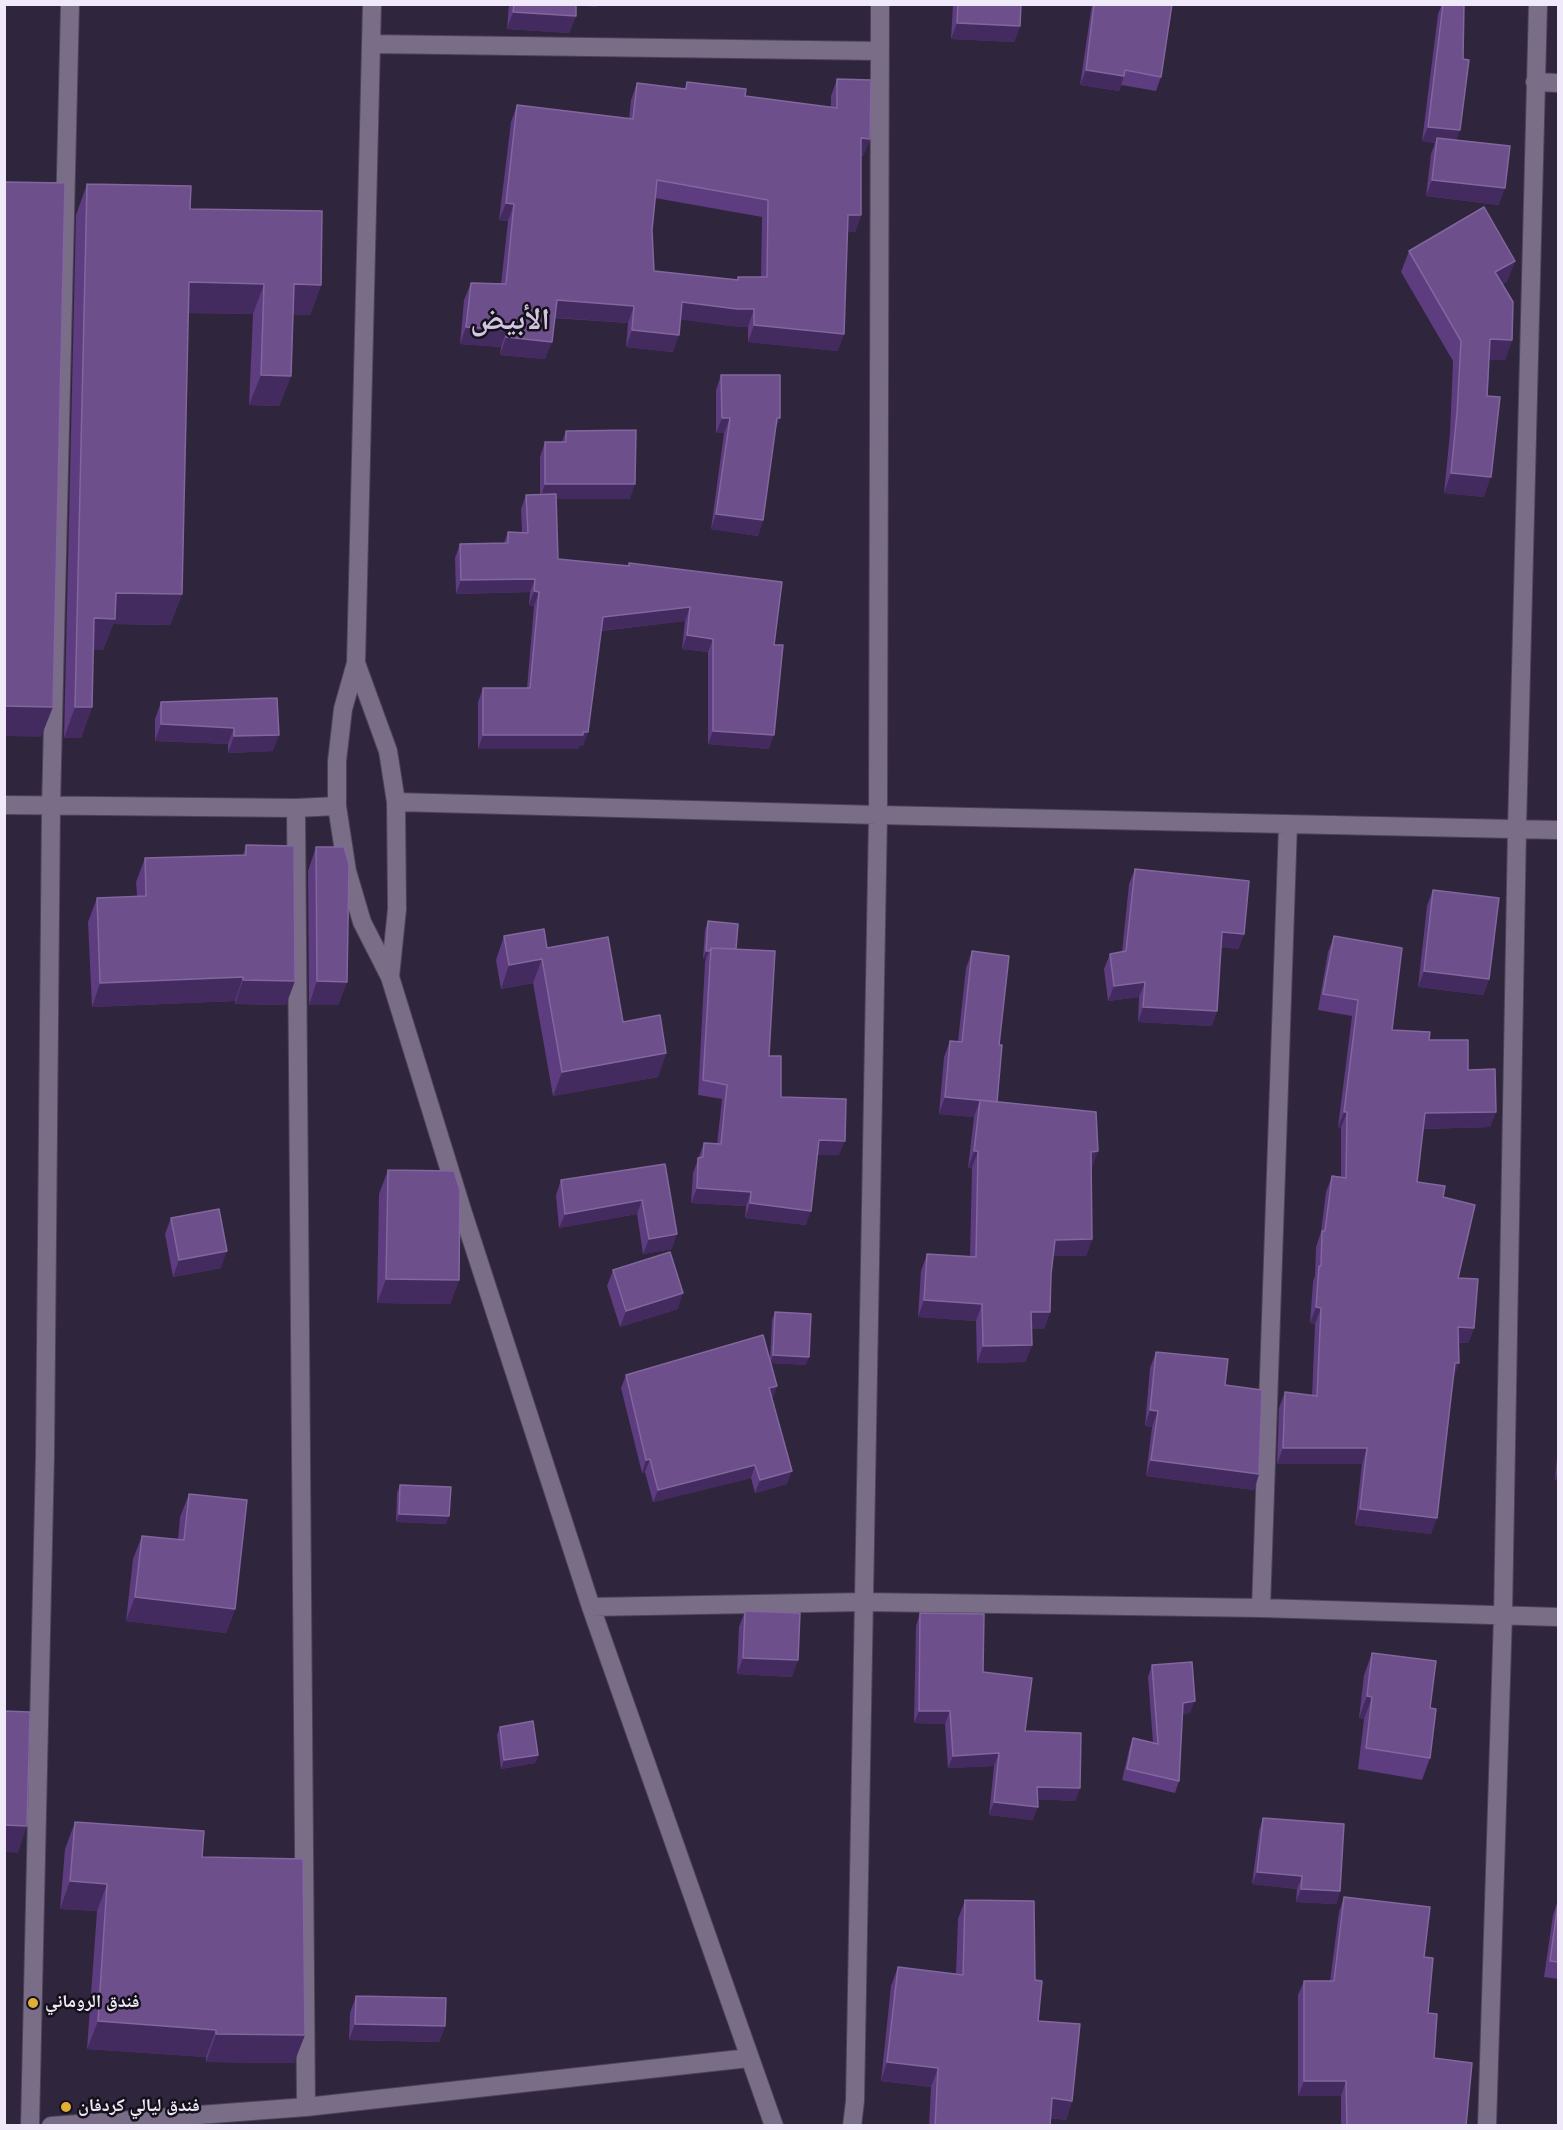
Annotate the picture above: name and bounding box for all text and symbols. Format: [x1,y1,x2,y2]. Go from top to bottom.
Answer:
district label: الأبيض [470,304,550,340]
place label: فندق الروماني [45,1992,139,2014]
marker: فندق الروماني [26,1996,40,2010]
place label: فندق ليالي كردفان [78,2096,200,2118]
marker: فندق ليالي كردفان [59,2100,73,2114]

